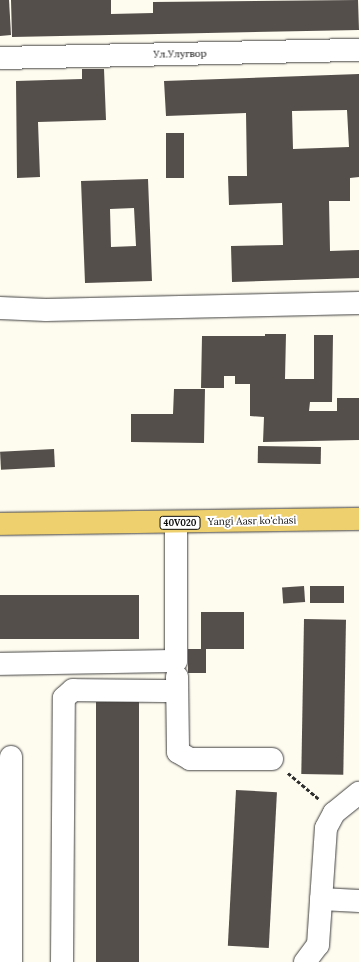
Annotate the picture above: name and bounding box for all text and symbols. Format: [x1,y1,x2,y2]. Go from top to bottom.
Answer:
street label: Ул.Улугвор [153,48,207,60]
street label: Yangi Aasr ko'chasi [208,514,296,528]
road number: 40V020 [159,516,201,530]

